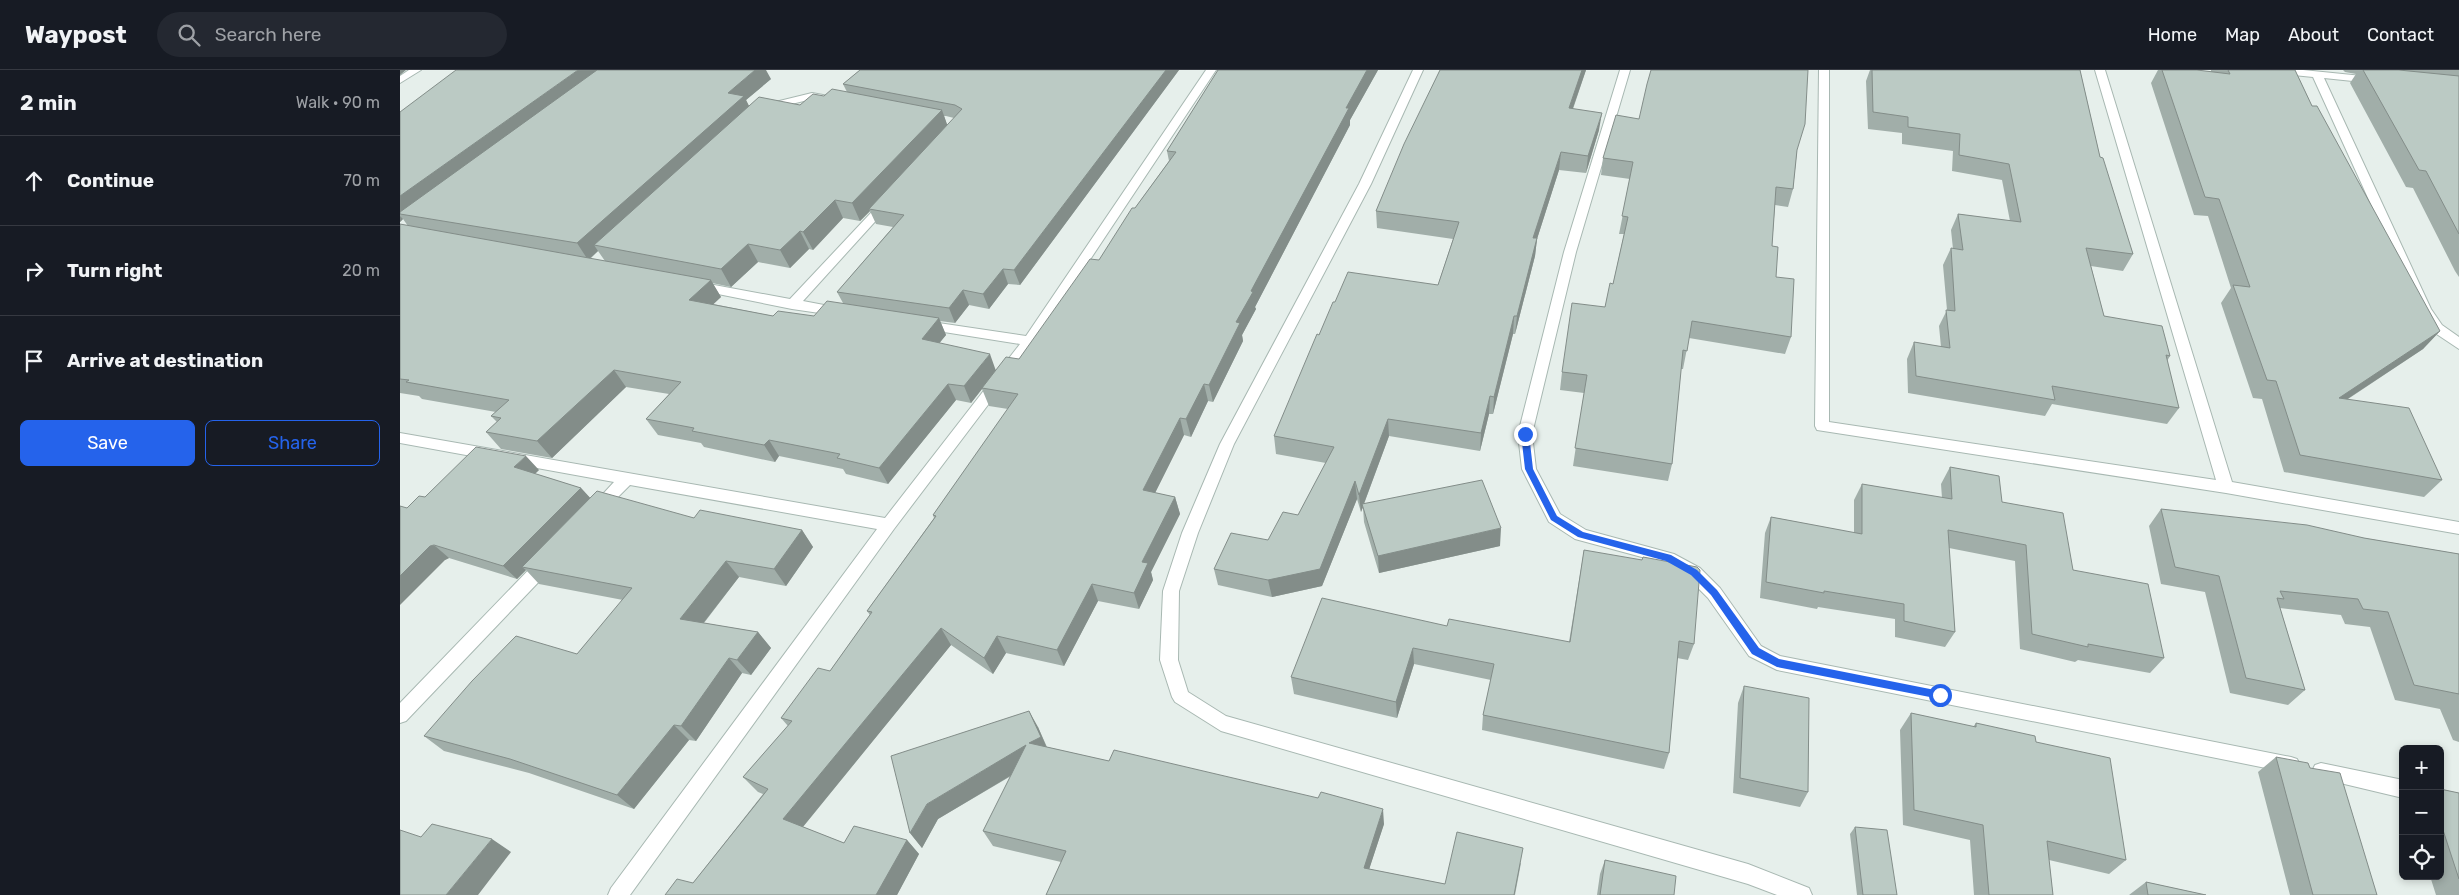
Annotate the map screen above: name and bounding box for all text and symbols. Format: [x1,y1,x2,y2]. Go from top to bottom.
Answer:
search box [157,12,507,57]
text: Waypost [25,21,127,49]
icon: search [175,21,203,49]
text: Search here [215,23,321,46]
text: Home [2148,24,2197,46]
text: Map [2225,24,2260,46]
text: About [2288,24,2339,46]
text: Contact [2367,24,2434,46]
text: 2 min [20,90,77,115]
text: Walk · 90 m [296,93,380,112]
icon: ahead [20,167,48,195]
text: Continue [67,169,154,192]
text: 70 m [343,171,380,190]
icon: right [20,257,48,285]
text: Turn right [67,259,162,282]
text: 20 m [342,261,380,280]
icon: arrive [20,347,48,375]
text: Arrive at destination [67,349,263,372]
button: Save [20,420,195,466]
button: Share [205,420,380,466]
route end [1514,423,1537,446]
route start [1929,684,1952,707]
map controls [2399,745,2444,880]
button: + [2399,745,2444,790]
button: − [2399,790,2444,835]
button: locate [2399,835,2444,880]

